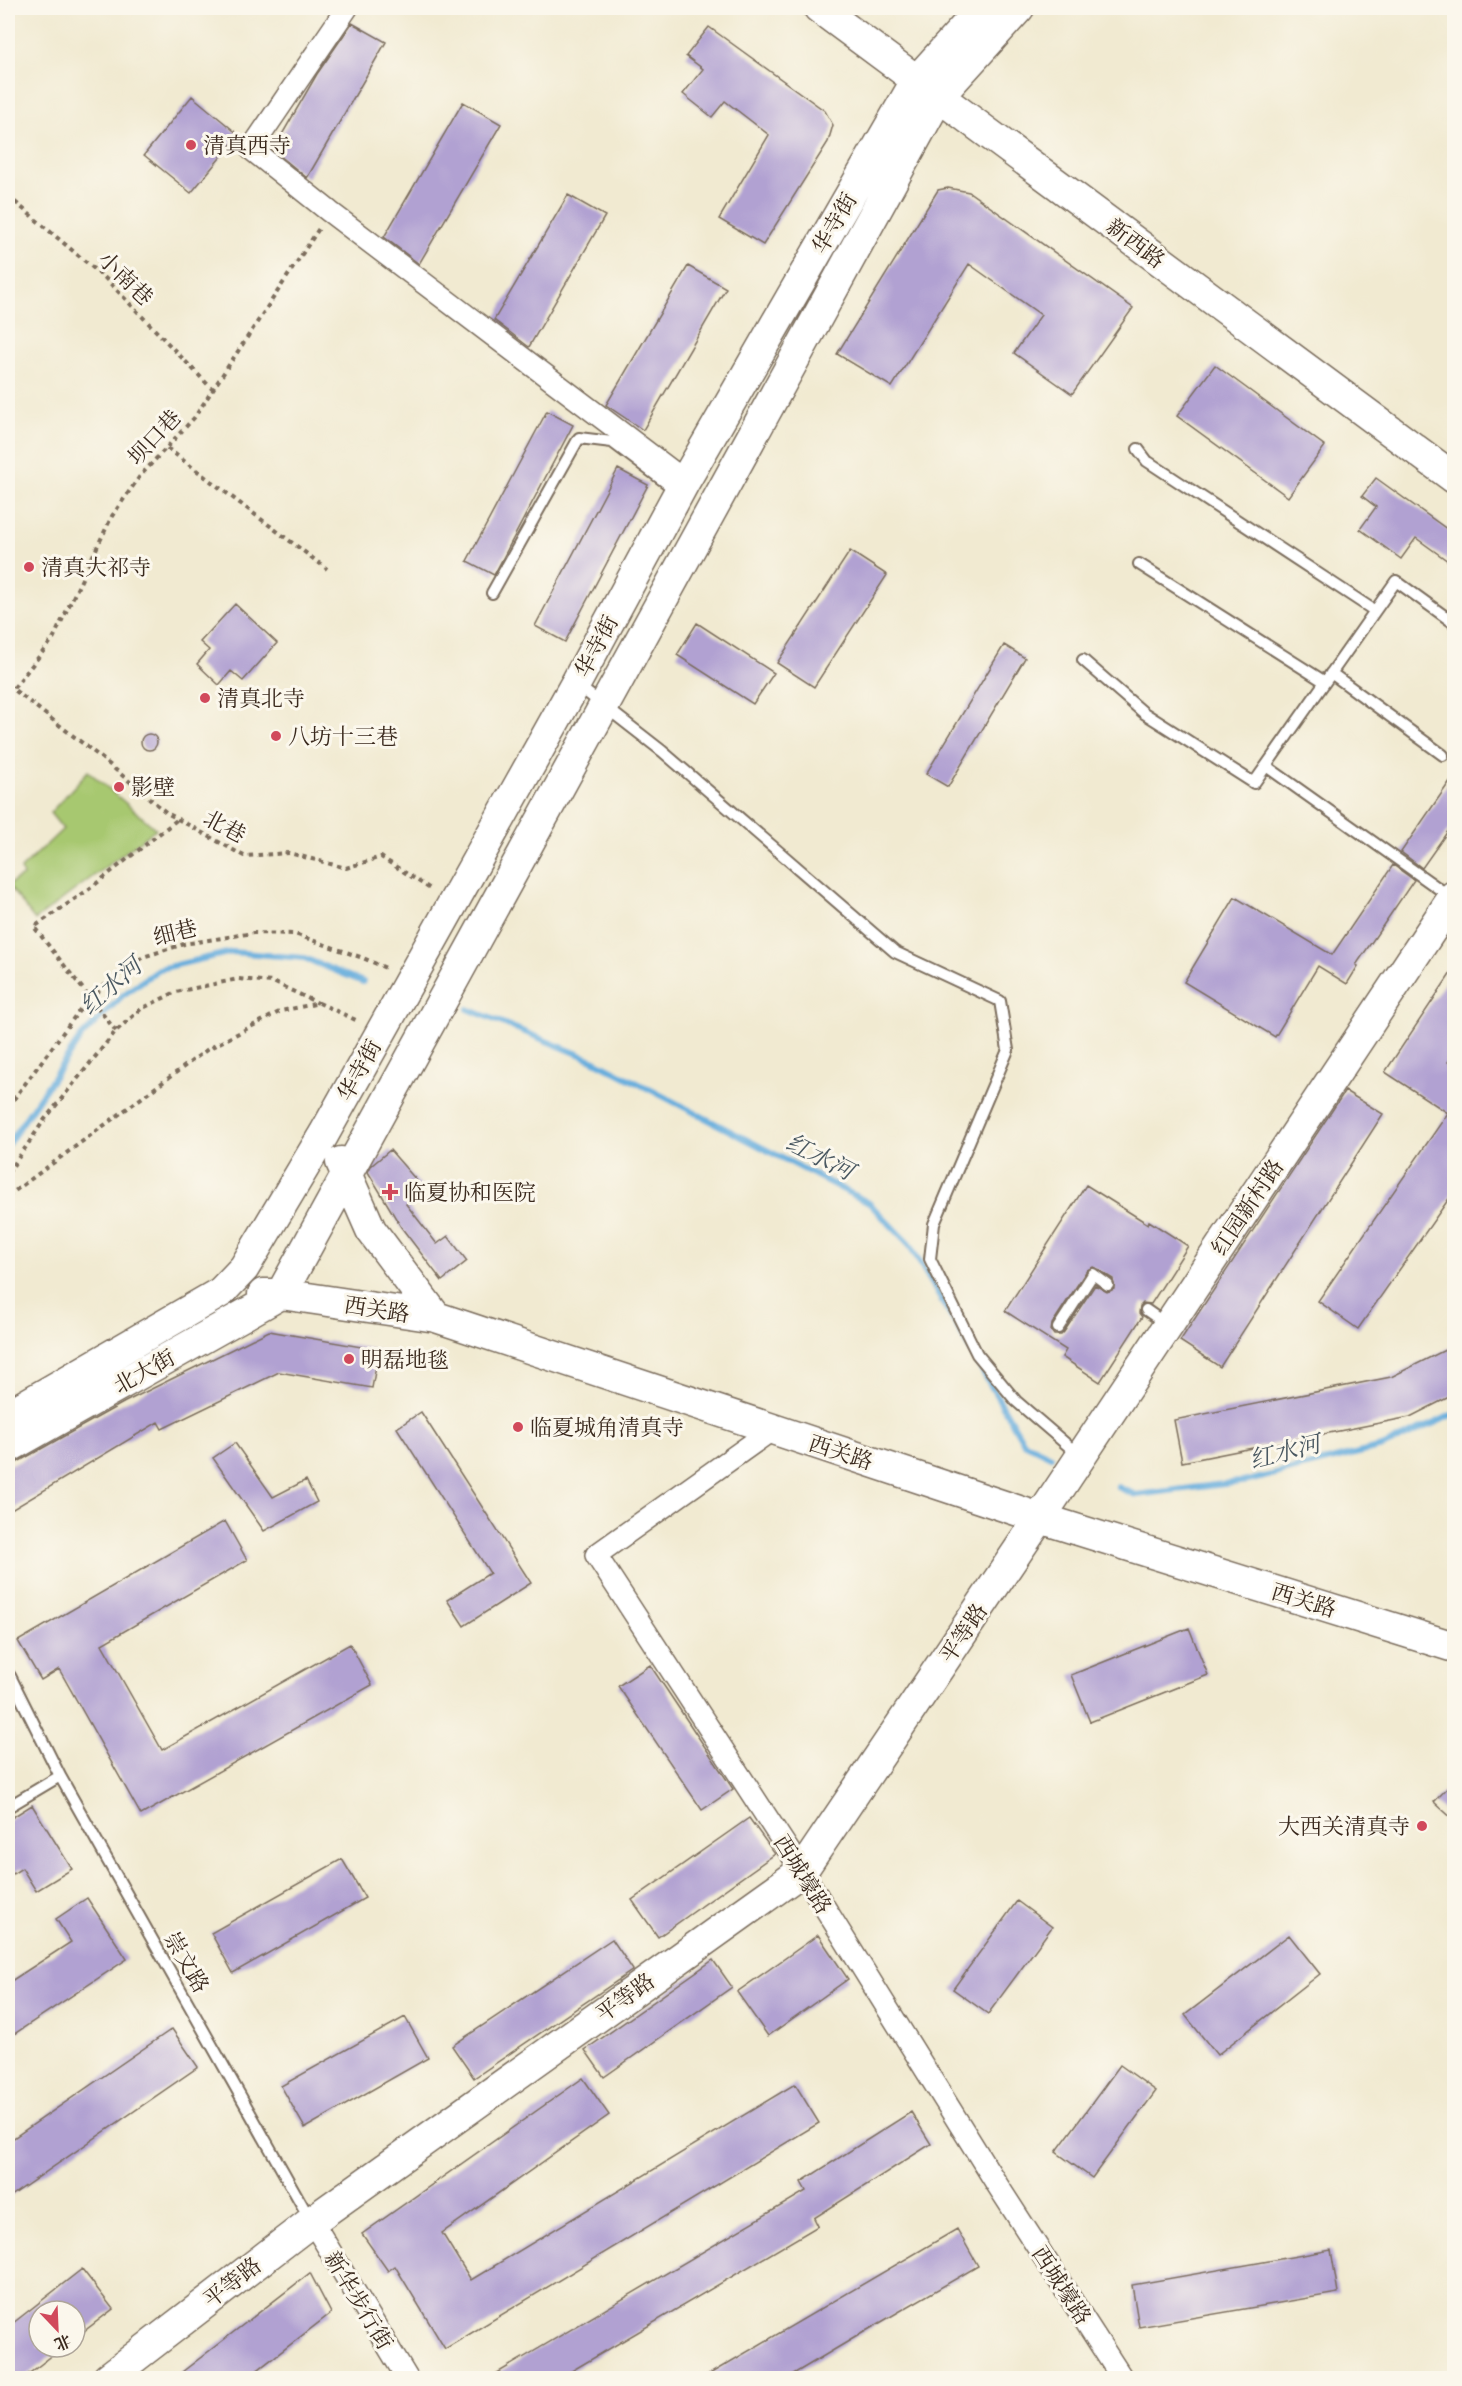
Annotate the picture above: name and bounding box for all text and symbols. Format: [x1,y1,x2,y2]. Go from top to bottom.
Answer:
place label: 清真西寺 [203,132,291,159]
marker: 清真西寺 [184,138,198,152]
street label: 华寺街 [806,188,863,259]
street label: 新西路 [1101,213,1170,274]
street label: 小南巷 [93,246,159,311]
street label: 坝口巷 [122,404,187,471]
place label: 清真大祁寺 [41,554,151,581]
marker: 清真大祁寺 [22,560,36,574]
street label: 华寺街 [569,611,624,682]
place label: 清真北寺 [217,685,305,712]
marker: 清真北寺 [198,691,212,705]
place label: 八坊十三巷 [288,723,398,750]
marker: 八坊十三巷 [269,729,283,743]
place label: 影壁 [131,774,175,801]
marker: 影壁 [112,780,126,794]
street label: 北巷 [199,804,251,849]
street label: 细巷 [151,914,200,951]
water label: 红水河 [74,948,151,1021]
street label: 华寺街 [332,1035,387,1106]
water label: 红水河 [781,1127,862,1189]
street label: 红园新村路 [1205,1154,1289,1260]
place label: 临夏协和医院 [404,1179,536,1206]
marker: 临夏协和医院 [381,1183,399,1201]
street label: 西关路 [342,1291,412,1328]
street label: 北大街 [109,1344,180,1399]
place label: 明磊地毯 [361,1346,449,1373]
marker: 明磊地毯 [342,1352,356,1366]
place label: 临夏城角清真寺 [530,1414,684,1441]
marker: 临夏城角清真寺 [511,1420,525,1434]
water label: 红水河 [1246,1428,1327,1475]
street label: 西关路 [805,1429,876,1476]
street label: 西关路 [1268,1578,1339,1623]
street label: 平等路 [934,1598,993,1668]
place label: 大西关清真寺 [1278,1813,1410,1840]
marker: 大西关清真寺 [1415,1819,1429,1833]
street label: 西城壕路 [768,1830,837,1919]
street label: 崇文路 [158,1927,215,1998]
street label: 平等路 [591,1967,660,2028]
street label: 西城壕路 [1026,2241,1097,2330]
street label: 新华步行街 [319,2246,398,2354]
street label: 平等路 [198,2251,267,2313]
north arrow [27,2299,87,2359]
text: 北 [52,2330,74,2354]

